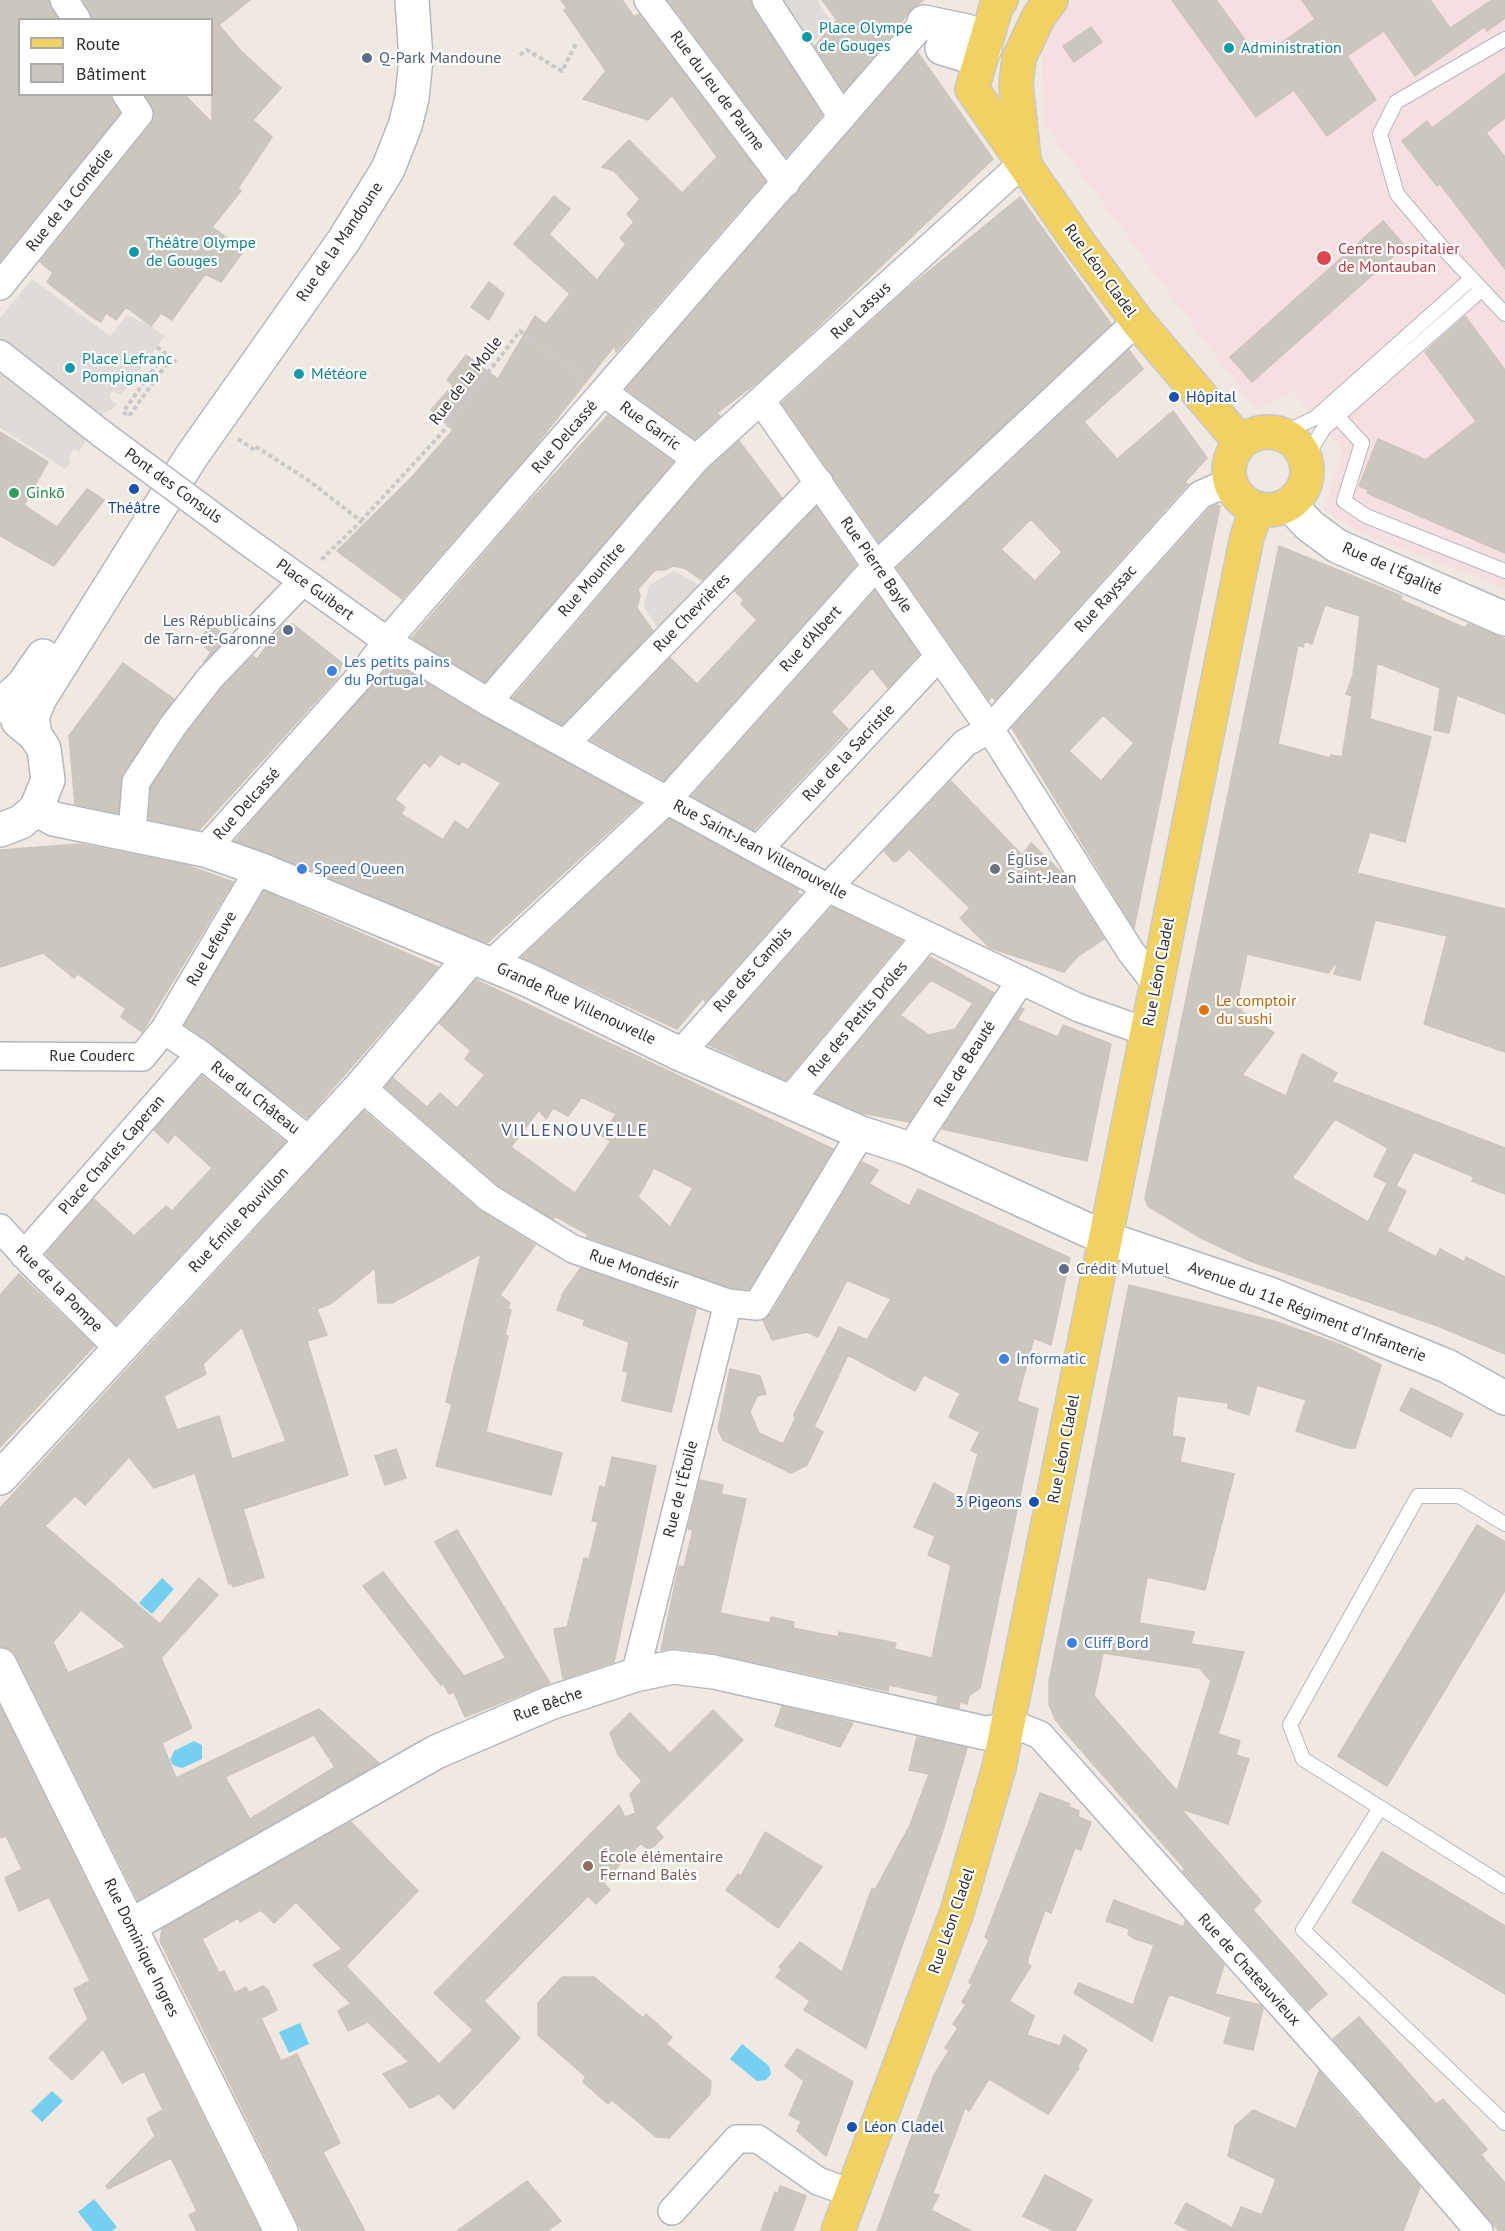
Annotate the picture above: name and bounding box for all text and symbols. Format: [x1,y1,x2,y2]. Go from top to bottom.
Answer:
legend [18,18,213,96]
place label: Place Olympe de Gouges [819,18,913,56]
street label: Rue du Jeu de Paume [666,27,768,155]
marker: Place Olympe de Gouges [800,30,814,44]
text: Route [76,32,120,55]
place label: Administration [1241,38,1342,58]
marker: Administration [1222,41,1236,55]
place label: Q-Park Mandoune [379,48,501,68]
marker: Q-Park Mandoune [360,51,374,65]
text: Bâtiment [76,62,146,85]
street label: Rue de la Comédie [22,144,118,256]
street label: Rue de la Mandoune [293,178,387,306]
street label: Rue Léon Cladel [1060,221,1140,321]
place label: Théâtre Olympe de Gouges [146,233,256,271]
place label: Centre hospitalier de Montauban [1338,239,1460,277]
marker: Théâtre Olympe de Gouges [127,245,141,259]
marker: Centre hospitalier de Montauban [1315,249,1333,267]
street label: Rue Lassus [827,278,895,344]
street label: Rue de la Molle [426,333,506,429]
place label: Place Lefranc Pompignan [82,349,173,387]
marker: Place Lefranc Pompignan [63,361,77,375]
place label: Météore [311,364,367,384]
marker: Météore [292,367,306,381]
place label: Hôpital [1186,387,1236,407]
marker: Hôpital [1167,390,1181,404]
street label: Rue Delcassé [528,397,602,477]
street label: Rue Garric [616,398,684,454]
street label: Pont des Consuls [121,444,225,528]
marker: Théâtre [127,482,141,496]
place label: Ginkō [26,483,65,503]
marker: Ginkō [7,486,21,500]
place label: Théâtre [108,498,160,518]
street label: Rue Pierre Bayle [836,513,916,617]
street label: Rue de l'Égalité [1339,538,1445,600]
street label: Rue Mounitre [554,539,630,621]
street label: Place Guibert [272,555,358,625]
street label: Rue Rayssac [1071,561,1141,637]
street label: Rue Chevrières [650,570,734,656]
street label: Rue d'Albert [776,602,846,676]
place label: Les Républicains de Tarn-et-Garonne [144,611,276,649]
marker: Les Républicains de Tarn-et-Garonne [281,623,295,637]
place label: Les petits pains du Portugal [344,652,450,690]
marker: Les petits pains du Portugal [325,664,339,678]
street label: Rue de la Sacristie [799,700,899,806]
street label: Rue Delcassé [210,764,284,844]
street label: Rue Saint-Jean Villenouvelle [670,796,850,904]
place label: Église Saint-Jean [1007,850,1077,888]
place label: Speed Queen [314,859,405,879]
marker: Speed Queen [295,862,309,876]
marker: Église Saint-Jean [988,862,1002,876]
street label: Rue Lefeuve [183,908,241,990]
street label: Rue Léon Cladel [1139,916,1179,1028]
street label: Rue des Cambis [710,924,796,1016]
street label: Rue des Petits Drôles [804,957,912,1081]
street label: Grande Rue Villenouvelle [493,959,659,1049]
place label: Le comptoir du sushi [1216,991,1296,1029]
marker: Le comptoir du sushi [1197,1003,1211,1017]
street label: Rue de Beauté [930,1017,1000,1111]
street label: Rue Couderc [49,1046,135,1066]
street label: Rue du Château [207,1057,303,1139]
street label: Place Charles Caperan [55,1092,169,1218]
district label: VILLENOUVELLE [501,1120,649,1142]
street label: Rue Émile Pouvillon [185,1163,293,1277]
street label: Rue de la Pompe [12,1242,106,1336]
street label: Rue Mondésir [587,1246,681,1294]
street label: Avenue du 11e Régiment d'Infanterie [1185,1258,1429,1366]
place label: Crédit Mutuel [1076,1259,1169,1279]
marker: Crédit Mutuel [1057,1262,1071,1276]
place label: Informatic [1016,1349,1086,1369]
marker: Informatic [997,1352,1011,1366]
street label: Rue Léon Cladel [1044,1393,1084,1505]
street label: Rue de l'Étoile [660,1439,702,1539]
place label: 3 Pigeons [955,1492,1022,1512]
marker: 3 Pigeons [1027,1495,1041,1509]
place label: Cliff Bord [1084,1633,1149,1653]
marker: Cliff Bord [1065,1636,1079,1650]
street label: Rue Bêche [511,1684,585,1726]
place label: École élémentaire Fernand Balès [600,1847,723,1885]
marker: École élémentaire Fernand Balès [581,1859,595,1873]
street label: Rue Léon Cladel [925,1866,979,1976]
street label: Rue Dominique Ingres [99,1876,183,2020]
street label: Rue de Chateauvieux [1194,1910,1304,2030]
place label: Léon Cladel [864,2117,944,2137]
marker: Léon Cladel [845,2120,859,2134]

